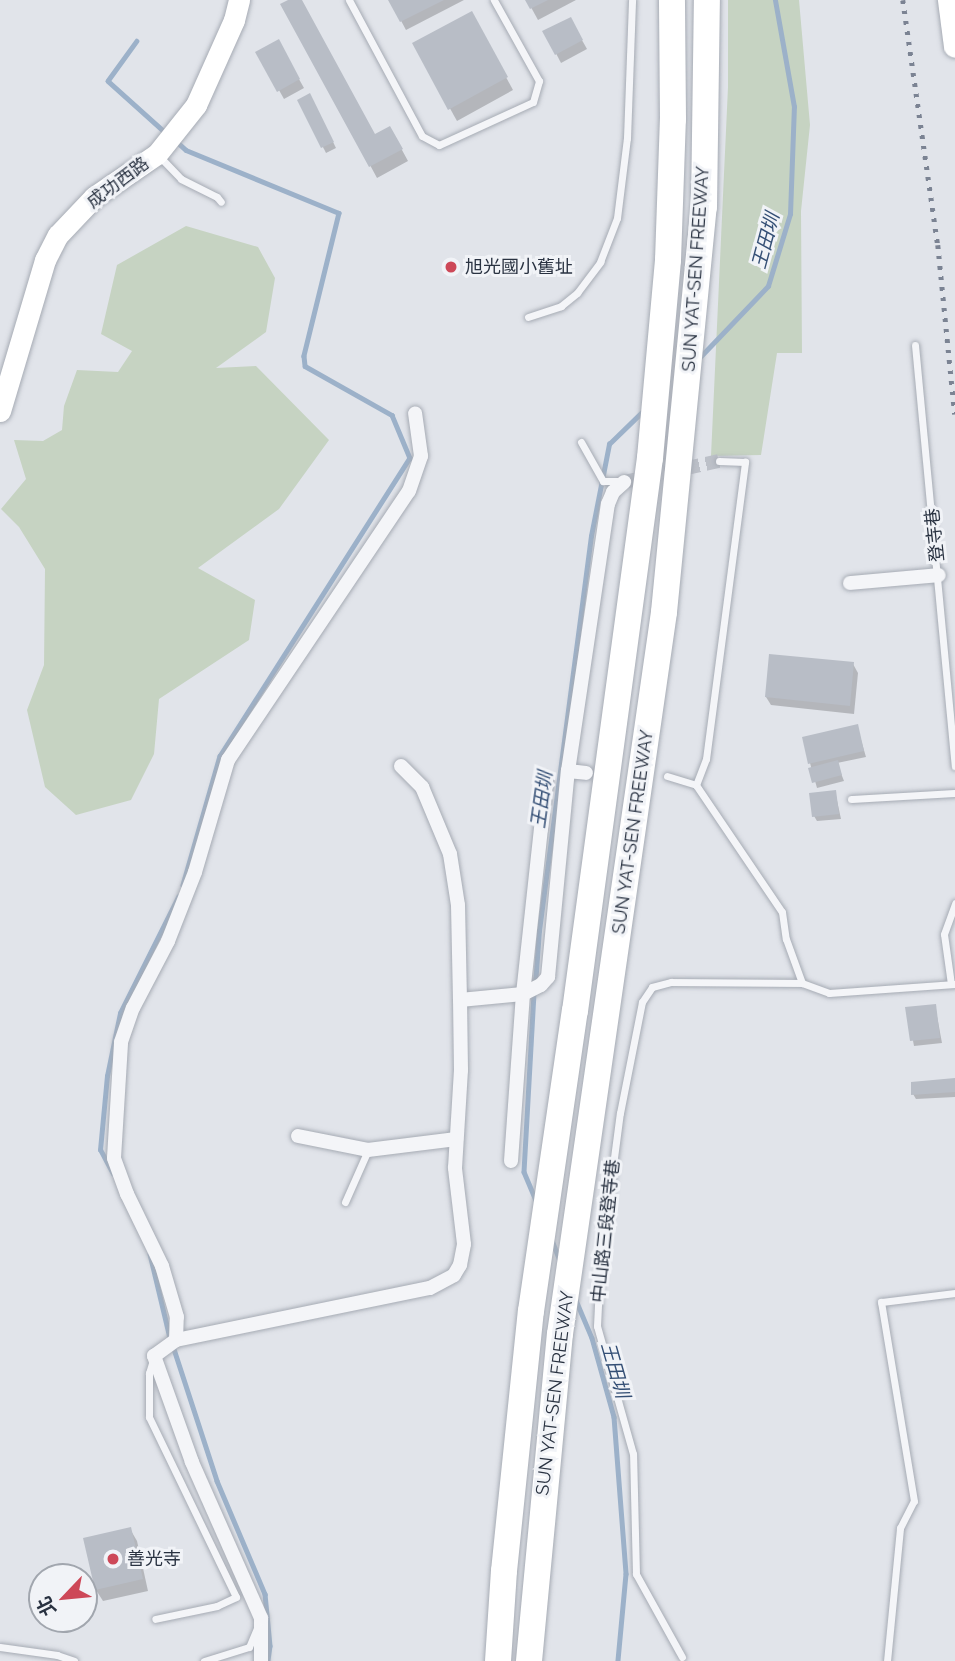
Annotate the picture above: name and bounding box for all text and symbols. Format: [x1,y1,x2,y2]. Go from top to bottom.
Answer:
street label: 成功西路 [83,153,153,213]
street label: SUN YAT-SEN FREEWAY [678,165,714,373]
water label: 王田圳 [748,211,784,271]
place label: 旭光國小舊址 [465,256,573,278]
marker: 旭光國小舊址 [443,259,459,275]
street label: 登寺巷 [921,507,949,563]
street label: SUN YAT-SEN FREEWAY [608,728,658,936]
water label: 王田圳 [527,770,557,830]
street label: 中山路三段登寺巷 [588,1158,624,1304]
street label: SUN YAT-SEN FREEWAY [532,1289,578,1497]
water label: 王田圳 [596,1339,634,1401]
place label: 善光寺 [127,1548,181,1570]
marker: 善光寺 [105,1551,121,1567]
north arrow [28,1563,98,1633]
text: 北 [32,1593,60,1620]

